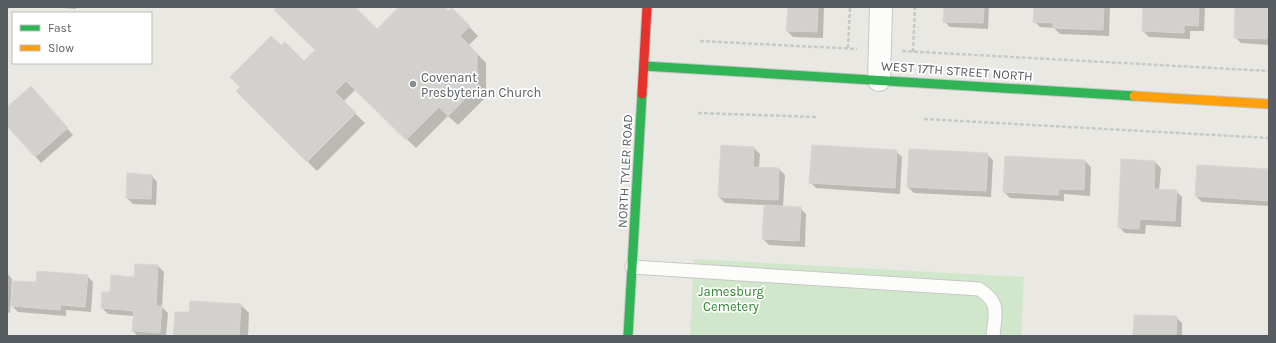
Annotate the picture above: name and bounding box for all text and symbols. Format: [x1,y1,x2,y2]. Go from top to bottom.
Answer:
legend [12,12,152,64]
text: Fast [48,21,72,35]
text: Slow [48,41,74,55]
street label: WEST 17TH STREET NORTH [881,58,1033,84]
place label: Covenant Presbyterian Church [421,70,541,100]
marker: Covenant Presbyterian Church [408,79,418,89]
street label: NORTH TYLER ROAD [615,114,635,228]
park label: Jamesburg Cemetery [698,284,764,314]

